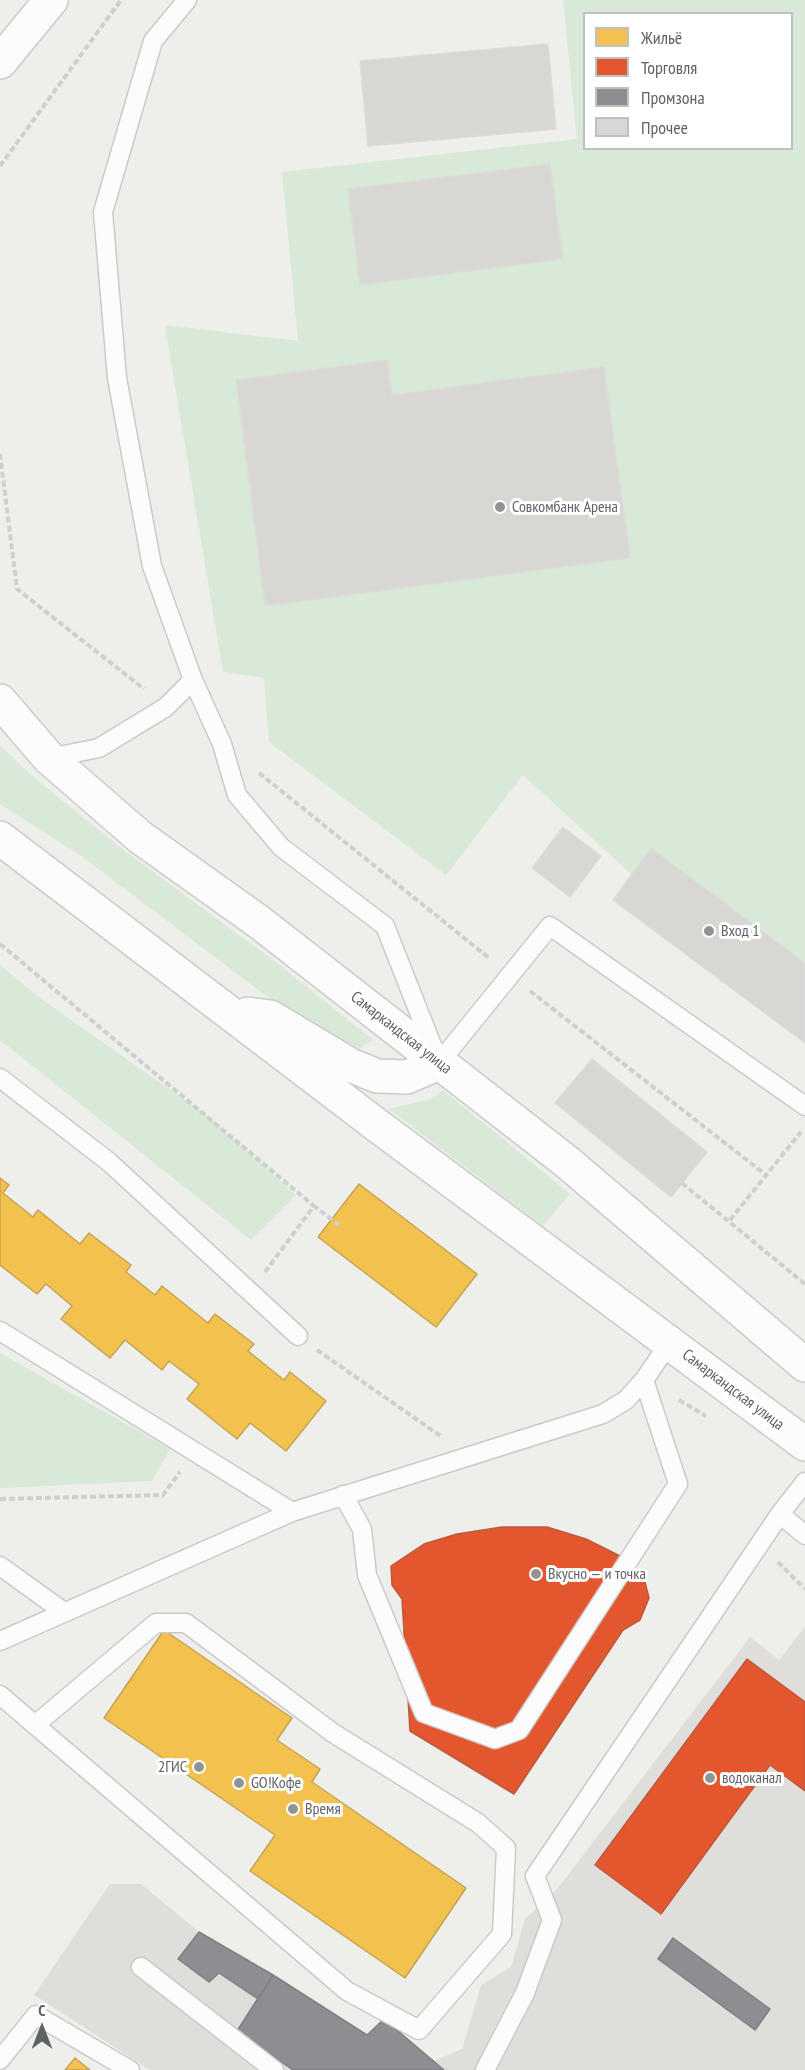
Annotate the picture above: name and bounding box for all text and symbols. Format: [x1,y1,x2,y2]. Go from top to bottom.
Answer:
legend [583,12,793,150]
text: Жильё [641,26,682,49]
text: Торговля [641,56,697,79]
text: Промзона [641,86,705,109]
text: Прочее [641,116,688,139]
place label: Совкомбанк Арена [512,497,618,517]
marker: Совкомбанк Арена [493,500,507,514]
place label: Вход 1 [721,921,759,941]
marker: Вход 1 [702,924,716,938]
street label: Самаркандская улица [347,988,455,1078]
street label: Самаркандская улица [678,1345,788,1435]
place label: Вкусно — и точка [548,1564,646,1584]
marker: Вкусно — и точка [529,1567,543,1581]
place label: 2ГИС [158,1757,187,1777]
marker: 2ГИС [192,1760,206,1774]
place label: водоканал [722,1768,782,1788]
marker: водоканал [703,1771,717,1785]
place label: GO!Кофе [251,1773,301,1793]
marker: GO!Кофе [232,1776,246,1790]
place label: Время [305,1799,341,1819]
marker: Время [286,1802,300,1816]
north arrow [12,1998,72,2058]
text: С [38,2000,46,2020]

